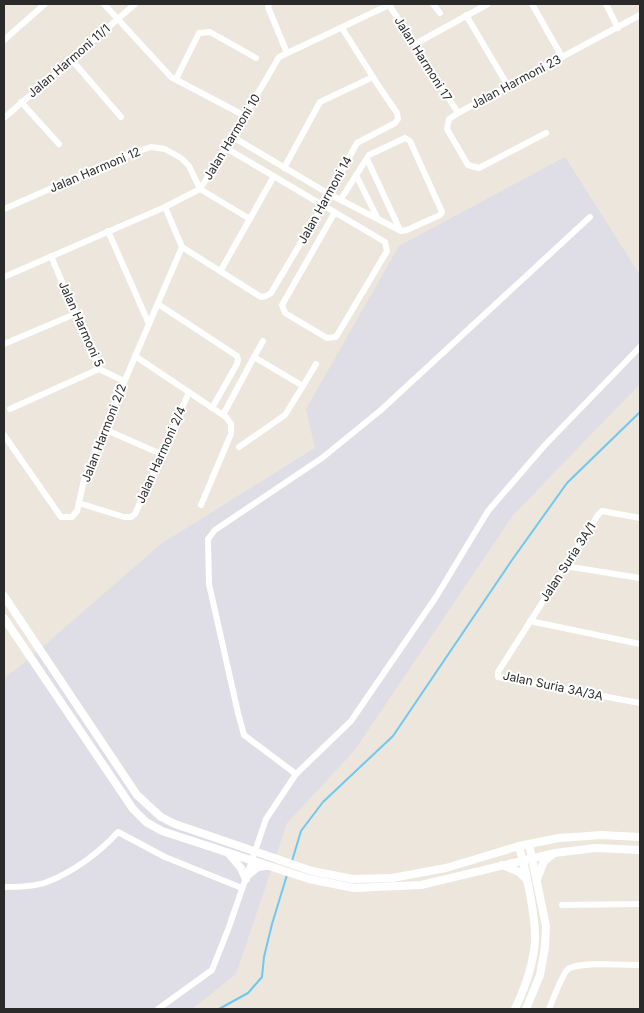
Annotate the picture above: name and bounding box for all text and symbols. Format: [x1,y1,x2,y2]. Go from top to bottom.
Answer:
street label: Jalan Harmoni 17 [391,14,456,104]
street label: Jalan Harmoni 11/1 [24,21,113,100]
street label: Jalan Harmoni 23 [468,51,563,112]
street label: Jalan Harmoni 10 [200,91,263,182]
street label: Jalan Harmoni 12 [47,144,143,195]
street label: Jalan Harmoni 14 [294,153,355,246]
street label: Jalan Harmoni 5 [56,279,107,369]
street label: Jalan Harmoni 2/2 [78,382,129,484]
street label: Jalan Harmoni 2/4 [132,404,189,506]
street label: Jalan Suria 3A/1 [536,519,599,604]
street label: Jalan Suria 3A/3A [502,668,605,703]

